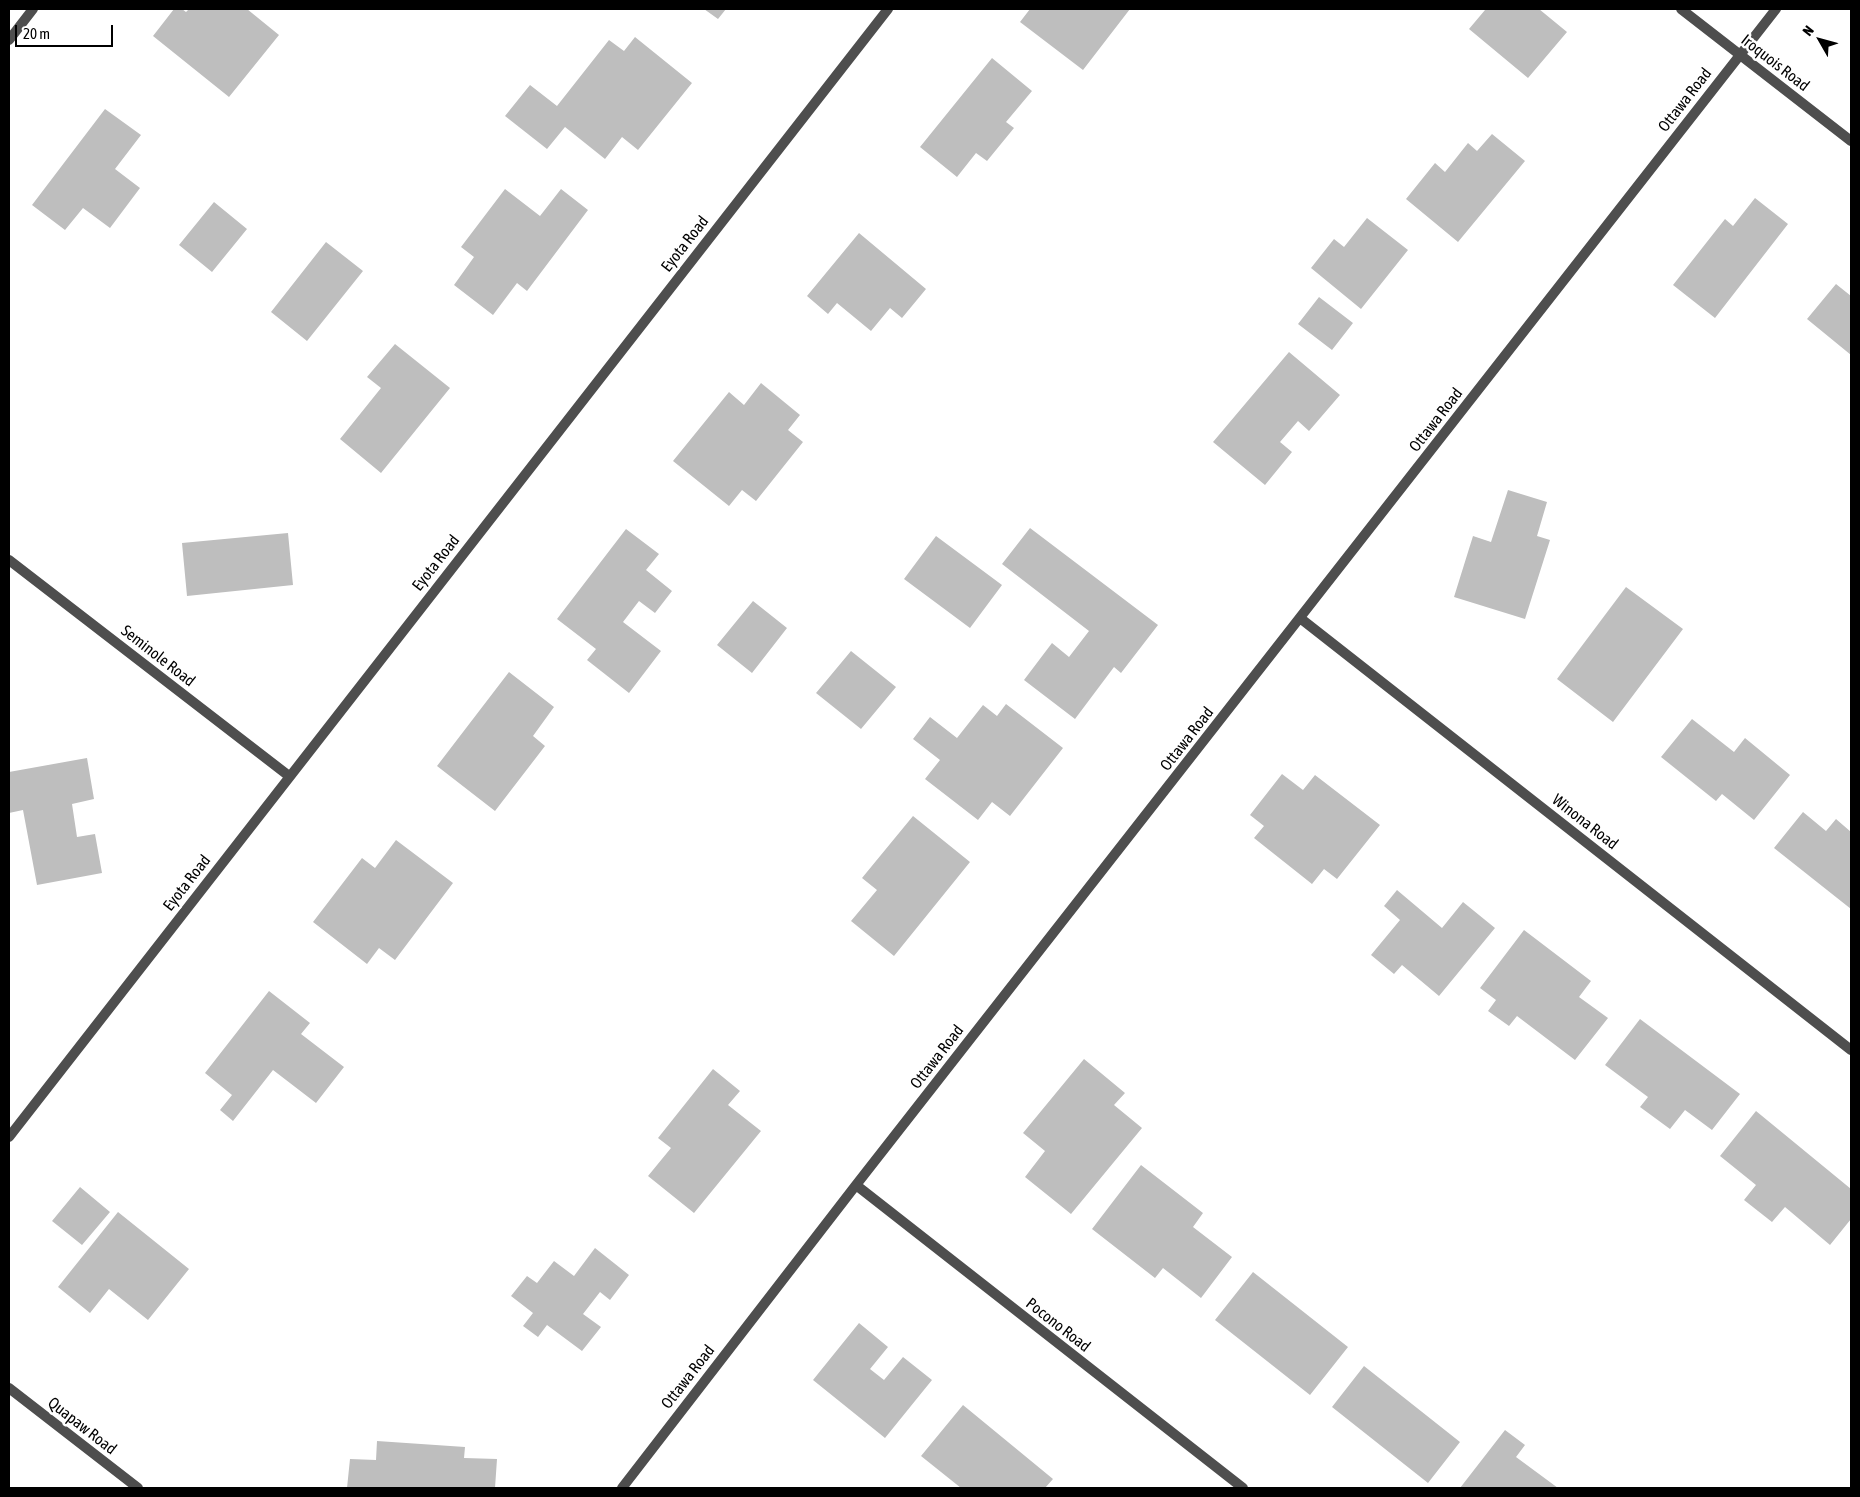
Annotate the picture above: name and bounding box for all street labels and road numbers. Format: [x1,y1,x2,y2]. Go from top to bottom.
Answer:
street label: Iroquois Road [1737,30,1813,96]
street label: Ottawa Road [1654,64,1716,136]
street label: Eyota Road [657,212,713,276]
street label: Ottawa Road [1405,384,1467,456]
street label: Eyota Road [408,531,464,595]
street label: Seminole Road [117,621,199,691]
street label: Ottawa Road [1156,703,1218,775]
street label: Winona Road [1548,790,1622,854]
street label: Eyota Road [159,851,215,915]
street label: Ottawa Road [906,1021,968,1093]
street label: Pocono Road [1022,1294,1094,1356]
street label: Ottawa Road [657,1341,719,1413]
street label: Quapaw Road [44,1393,120,1459]

